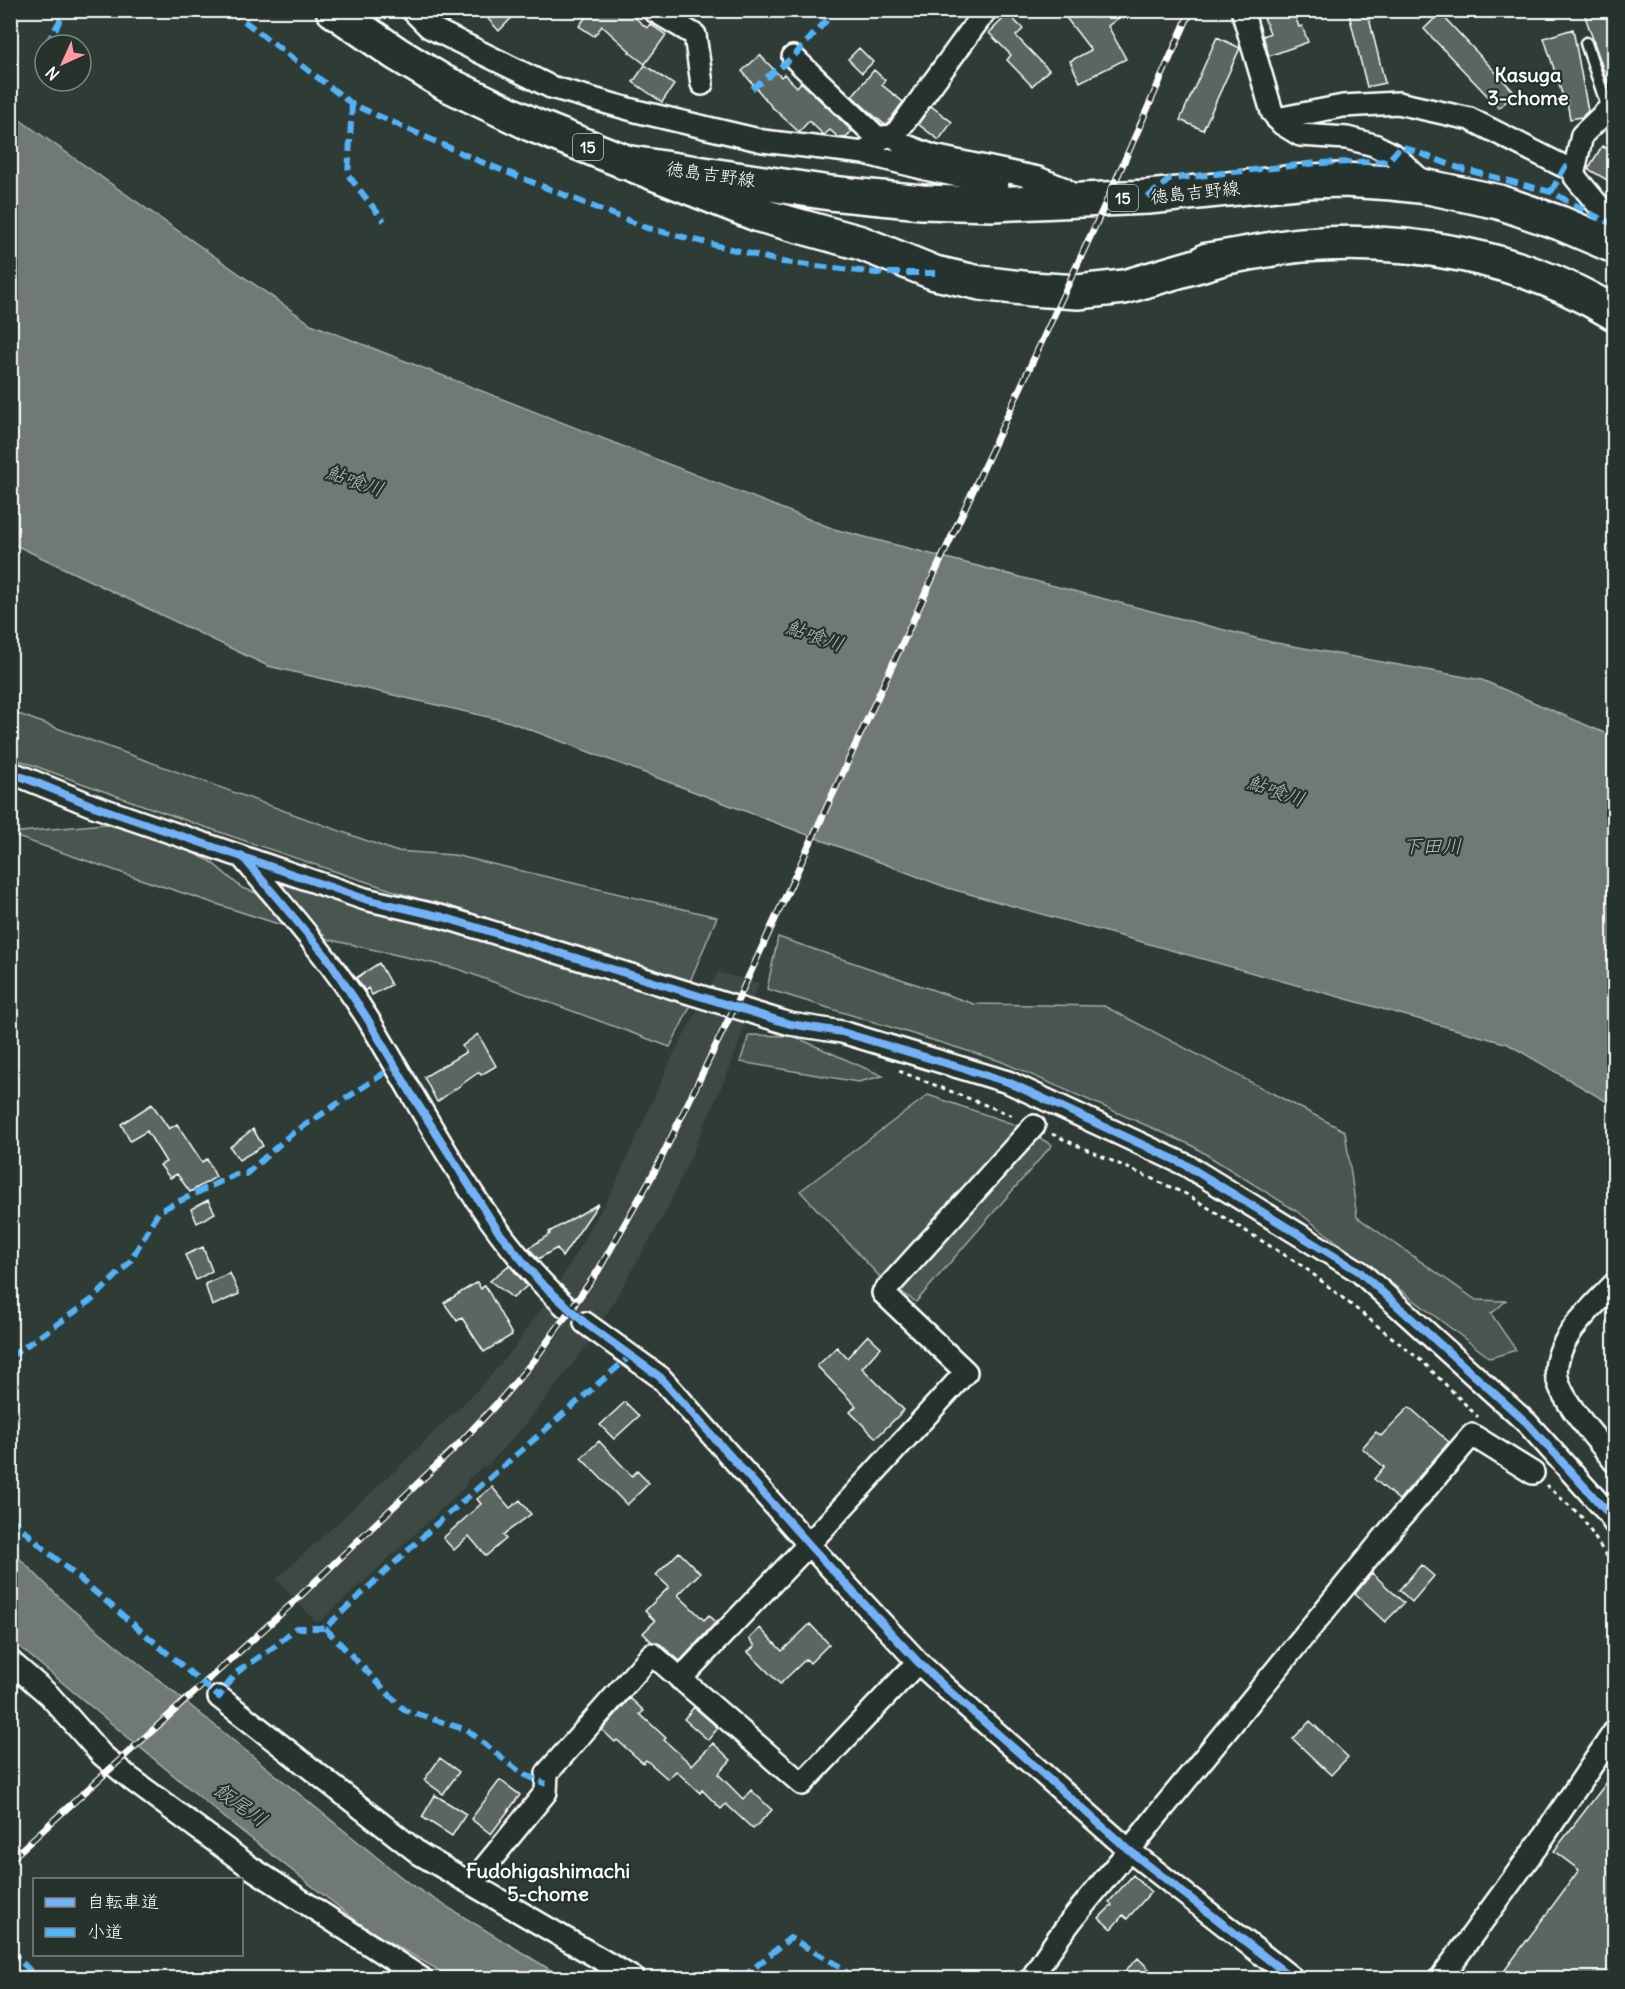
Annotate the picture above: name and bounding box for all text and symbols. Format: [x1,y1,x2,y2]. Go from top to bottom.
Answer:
north arrow [33,33,93,93]
district label: Kasuga 3-chome [1487,62,1569,110]
text: N [41,63,63,85]
road number: 15 [573,134,603,160]
street label: 徳島吉野線 [665,156,757,192]
street label: 徳島吉野線 [1149,176,1241,208]
road number: 15 [1108,185,1138,211]
water label: 鮎喰川 [323,458,387,502]
water label: 鮎喰川 [783,613,847,657]
water label: 鮎喰川 [1244,768,1308,812]
water label: 下田川 [1402,833,1462,858]
water label: 飯尾川 [209,1776,273,1832]
district label: Fudohigashimachi 5-chome [466,1858,630,1906]
legend [33,1878,243,1956]
text: 自転車道 [87,1890,159,1913]
text: 小道 [87,1920,123,1943]

